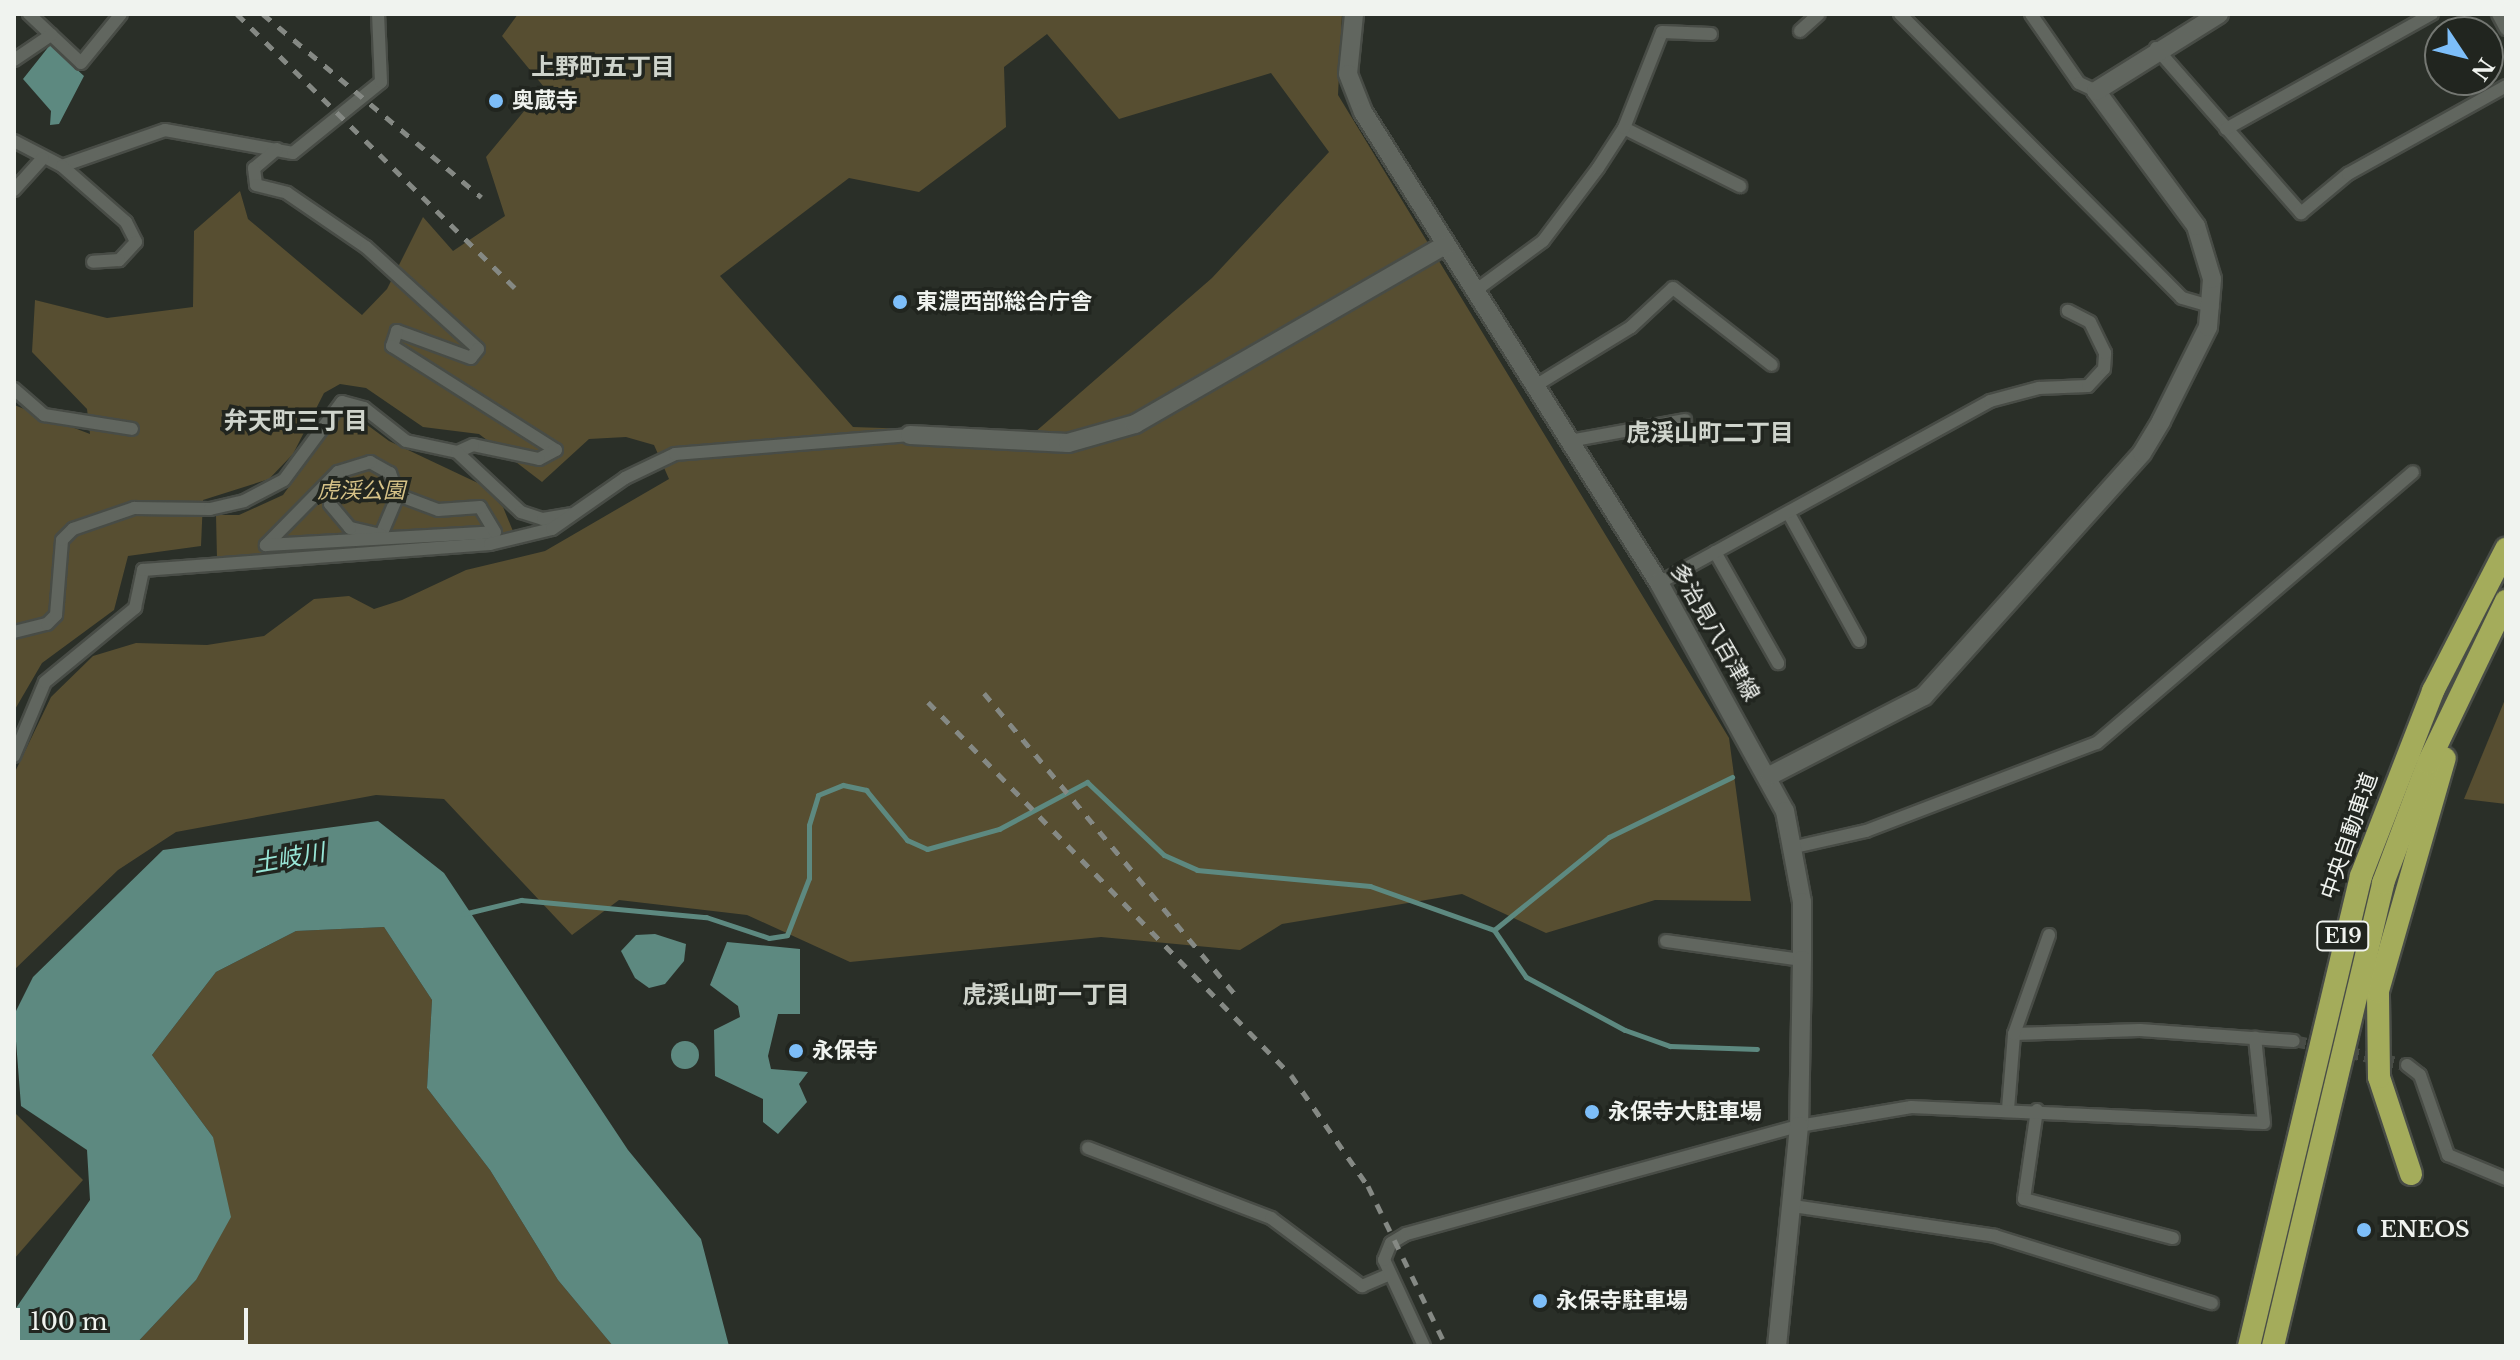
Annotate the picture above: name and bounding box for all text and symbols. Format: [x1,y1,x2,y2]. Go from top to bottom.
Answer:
north arrow [2424,16,2504,96]
district label: 上野町五丁目 [531,53,675,81]
text: N [2465,53,2499,85]
place label: 奥蔵寺 [512,88,578,114]
marker: 奥蔵寺 [487,92,505,110]
place label: 東濃西部総合庁舎 [916,289,1092,315]
marker: 東濃西部総合庁舎 [891,293,909,311]
district label: 弁天町三丁目 [224,407,368,435]
district label: 虎渓山町二丁目 [1626,419,1794,447]
park label: 虎渓公園 [317,478,405,504]
street label: 多治見八百津線 [1665,559,1765,705]
street label: 中央自動車道 [2315,769,2383,903]
water label: 土岐川 [251,838,327,878]
road number: E19 [2315,920,2371,952]
district label: 虎渓山町一丁目 [962,981,1130,1009]
place label: 永保寺 [812,1038,878,1064]
marker: 永保寺 [787,1042,805,1060]
place label: 永保寺大駐車場 [1608,1099,1762,1125]
marker: 永保寺大駐車場 [1583,1103,1601,1121]
place label: ENEOS [2380,1217,2470,1243]
marker: ENEOS [2355,1221,2373,1239]
place label: 永保寺駐車場 [1556,1288,1688,1314]
scale bar [20,1292,252,1342]
marker: 永保寺駐車場 [1531,1292,1549,1310]
text: 100 m [30,1307,108,1336]

